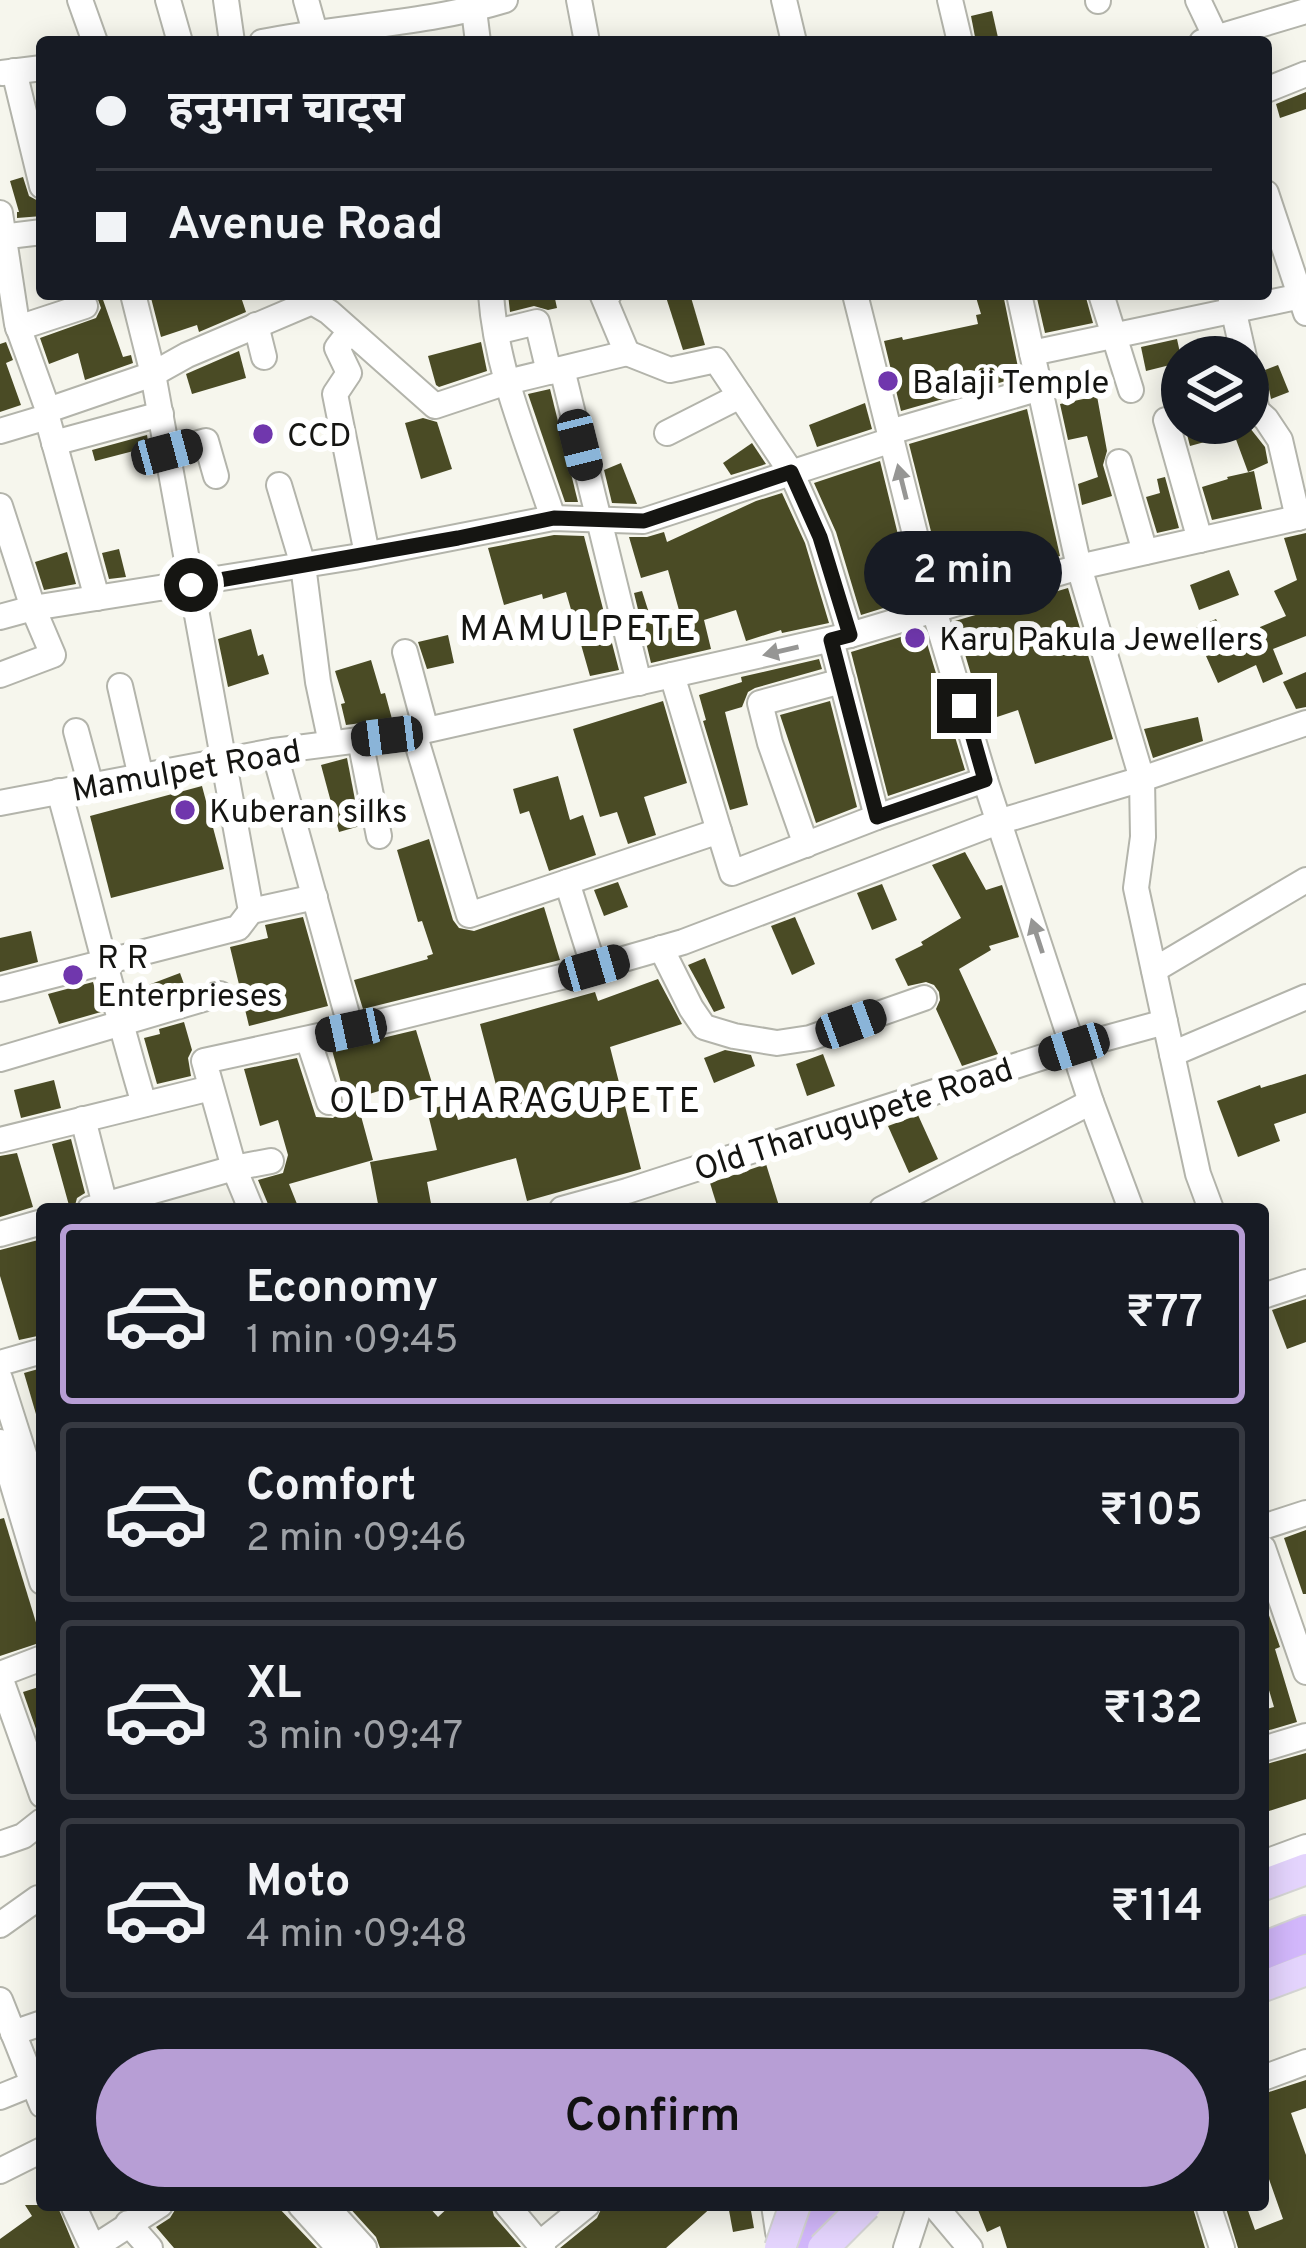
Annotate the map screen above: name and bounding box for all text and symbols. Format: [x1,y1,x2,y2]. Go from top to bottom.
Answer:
text: हनुमान चाट्स [168,82,404,139]
text: Avenue Road [168,198,443,255]
map controls [1161,336,1269,444]
button: layers [1161,336,1269,444]
place label: Balaji Temple [912,364,1109,406]
marker: Balaji Temple [875,368,901,394]
car [554,406,606,484]
place label: CCD [287,417,352,459]
marker: CCD [250,421,276,447]
car [128,425,206,479]
one-way arrow [892,463,911,500]
callout: 2 min [865,532,1063,616]
text: 2 min [913,548,1013,597]
route start [164,558,218,612]
district label: MAMULPETE [459,608,699,654]
place label: Karu Pakula Jewellers [939,621,1264,663]
marker: Karu Pakula Jewellers [902,625,928,651]
one-way arrow [761,642,799,661]
route end [937,679,991,733]
car [349,714,425,758]
street label: Mamulpet Road [69,732,304,814]
place label: Kuberan silks [209,793,408,835]
marker: Kuberan silks [172,797,198,823]
one-way arrow [1026,917,1045,954]
place label: R R Enterprieses [97,939,283,1019]
car [554,941,634,995]
marker: R R Enterprieses [60,962,86,988]
car [811,995,891,1053]
car [312,1005,390,1055]
car [1034,1019,1114,1075]
street label: Old Tharugupete Road [690,1050,1019,1193]
district label: OLD THARAGUPETE [329,1080,703,1126]
icon: car [102,1260,210,1368]
text: Economy [246,1261,438,1318]
text: ₹77 [1125,1286,1203,1343]
text: 1 min · 09:45 [246,1318,458,1367]
icon: car [102,1458,210,1566]
text: Comfort [246,1459,416,1516]
text: ₹105 [1099,1484,1203,1541]
text: 2 min · 09:46 [246,1516,467,1565]
icon: car [102,1656,210,1764]
text: XL [246,1657,301,1714]
text: ₹132 [1102,1682,1203,1739]
text: 3 min · 09:47 [246,1714,463,1763]
icon: car [102,1854,210,1962]
text: Moto [246,1855,350,1912]
text: ₹114 [1110,1880,1203,1937]
text: 4 min · 09:48 [246,1912,468,1961]
button: Confirm [96,2049,1209,2187]

